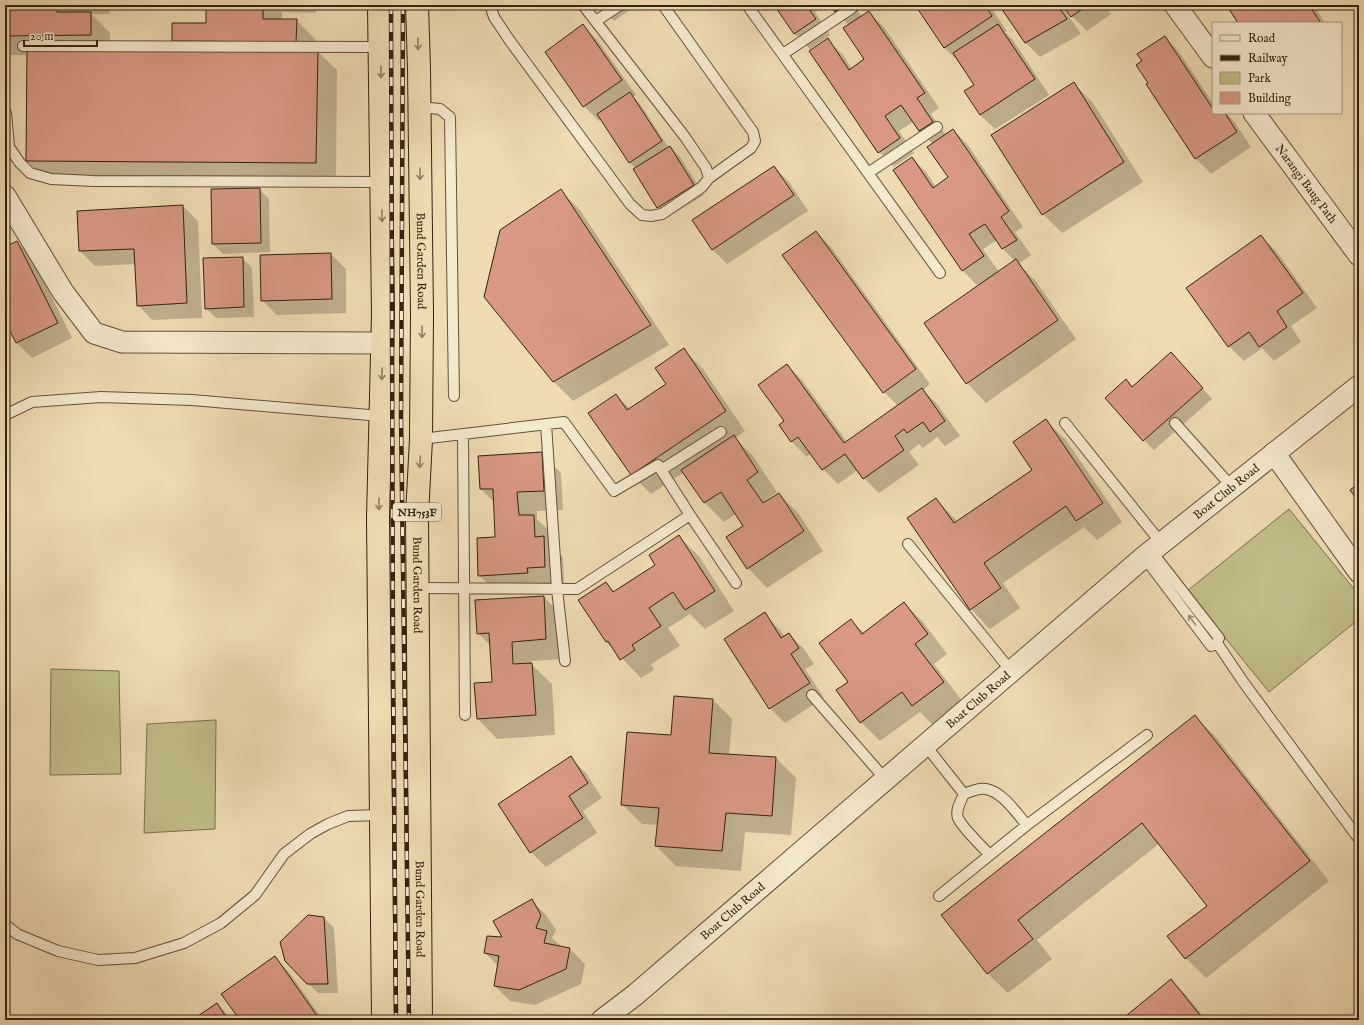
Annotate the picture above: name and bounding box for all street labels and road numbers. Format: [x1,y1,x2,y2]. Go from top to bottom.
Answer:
street label: Narangi Baug Path [1272,142,1340,227]
street label: Bund Garden Road [413,212,429,310]
street label: Boat Club Road [1190,461,1263,523]
road number: NH753F [393,503,441,521]
street label: Bund Garden Road [409,536,425,634]
street label: Boat Club Road [943,668,1014,732]
street label: Bund Garden Road [412,860,428,958]
street label: Boat Club Road [697,879,769,943]

